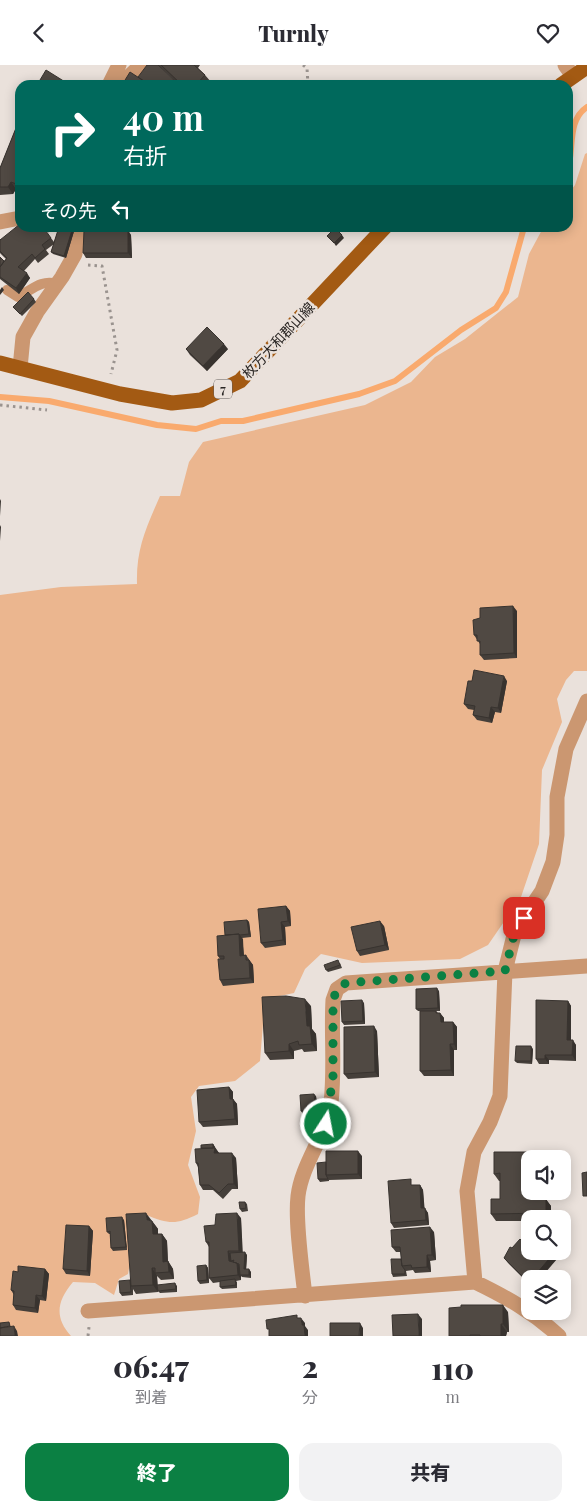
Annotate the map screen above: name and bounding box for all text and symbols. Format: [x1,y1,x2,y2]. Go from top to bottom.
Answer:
text: Turnly [258,18,329,48]
icon: back [25,19,53,47]
icon: heart [534,19,562,47]
text: 40 m [123,93,204,140]
icon: right [40,100,105,165]
text: 右折 [123,140,167,170]
icon: left [107,195,135,223]
text: その先 [40,197,97,223]
street label: 枚方大和郡山線 [238,298,318,382]
road number: 7 [214,379,232,399]
pin [503,897,545,939]
icon: arrive [510,904,538,932]
position arrow [299,1097,351,1149]
map controls [521,1150,571,1320]
button: sound [521,1150,571,1200]
button: search [521,1210,571,1260]
button: layers [521,1270,571,1320]
text: 06:47 [113,1346,189,1386]
text: 2 [302,1346,318,1386]
text: 110 [431,1348,474,1388]
text: 到着 [135,1386,167,1407]
text: 分 [302,1386,318,1407]
text: m [445,1386,460,1407]
button: 終了 [25,1443,289,1501]
button: 共有 [299,1443,562,1501]

